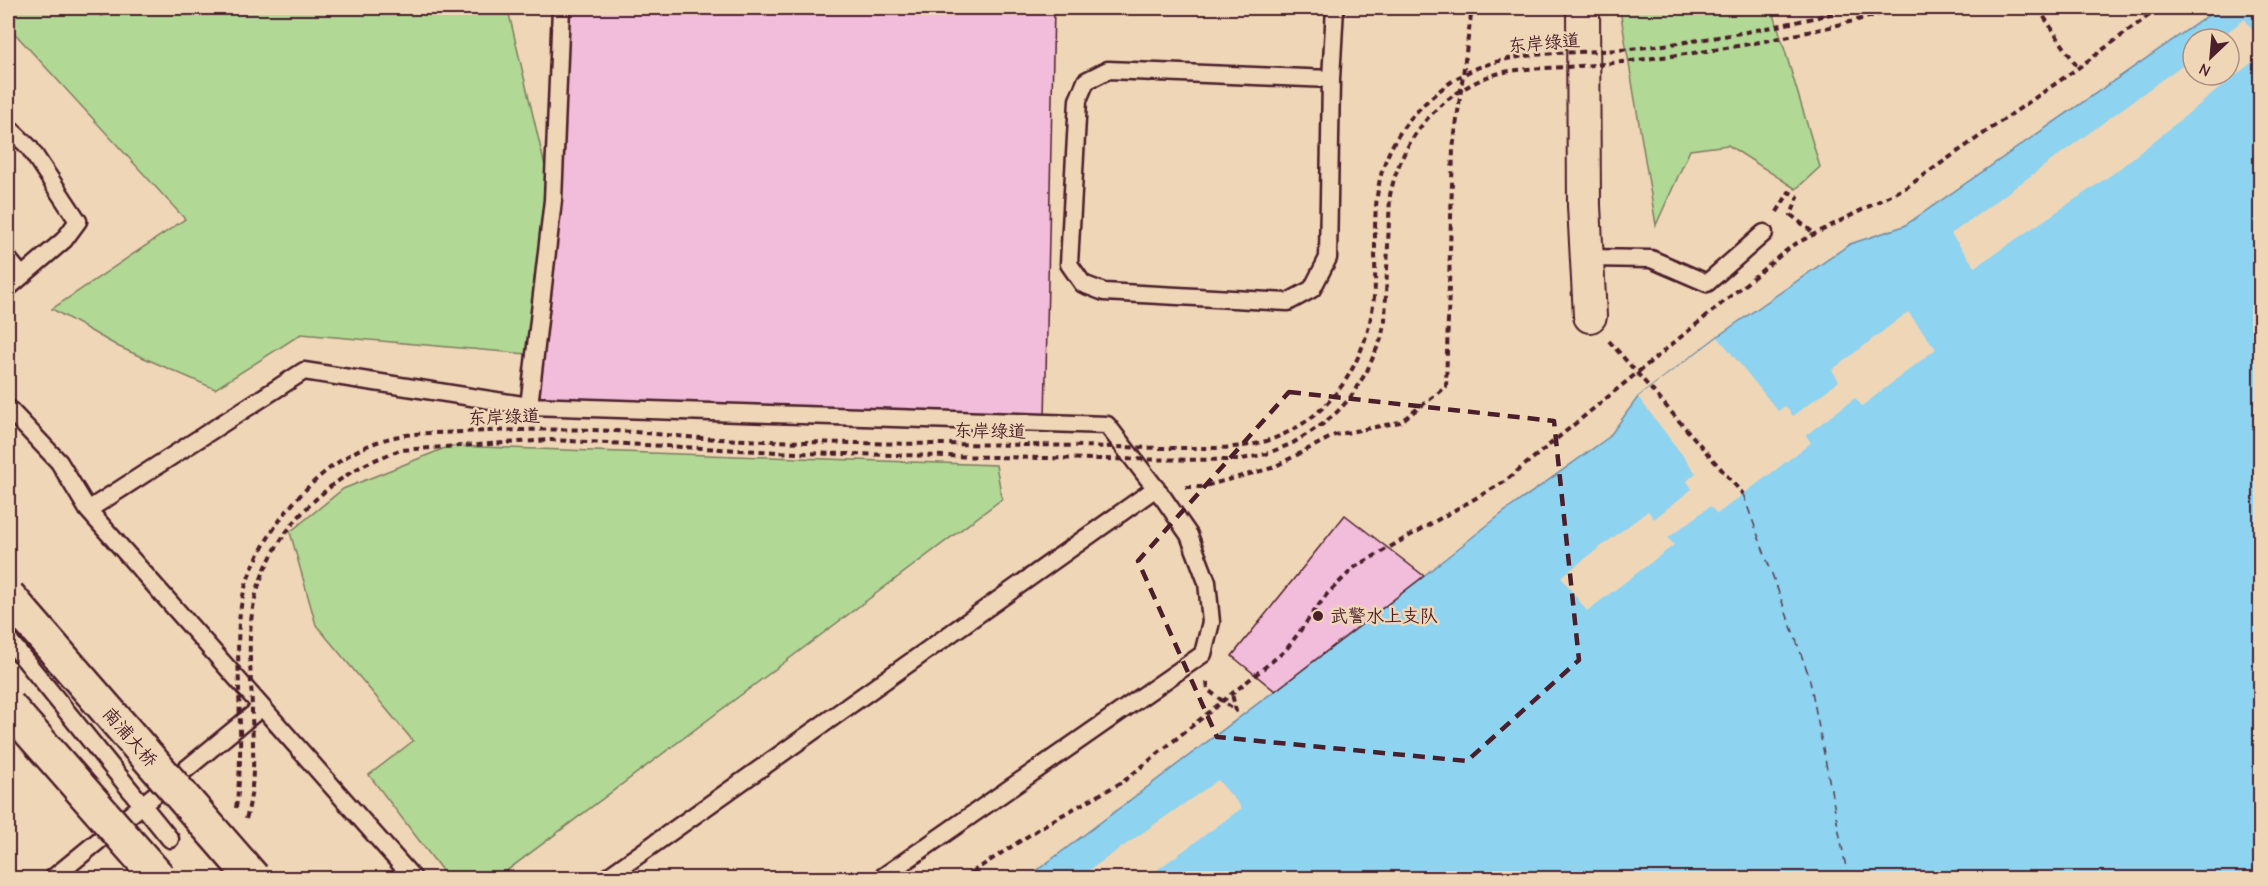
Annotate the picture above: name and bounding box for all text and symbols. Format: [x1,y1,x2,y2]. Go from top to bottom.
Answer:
north arrow [2181,27,2241,87]
street label: 东岸绿道 [1507,30,1581,57]
text: N [2196,59,2213,80]
street label: 东岸绿道 [468,406,540,429]
street label: 东岸绿道 [954,420,1026,443]
place label: 武警水上支队 [1330,606,1438,627]
marker: 武警水上支队 [1311,609,1325,623]
street label: 南浦大桥 [98,703,161,771]

